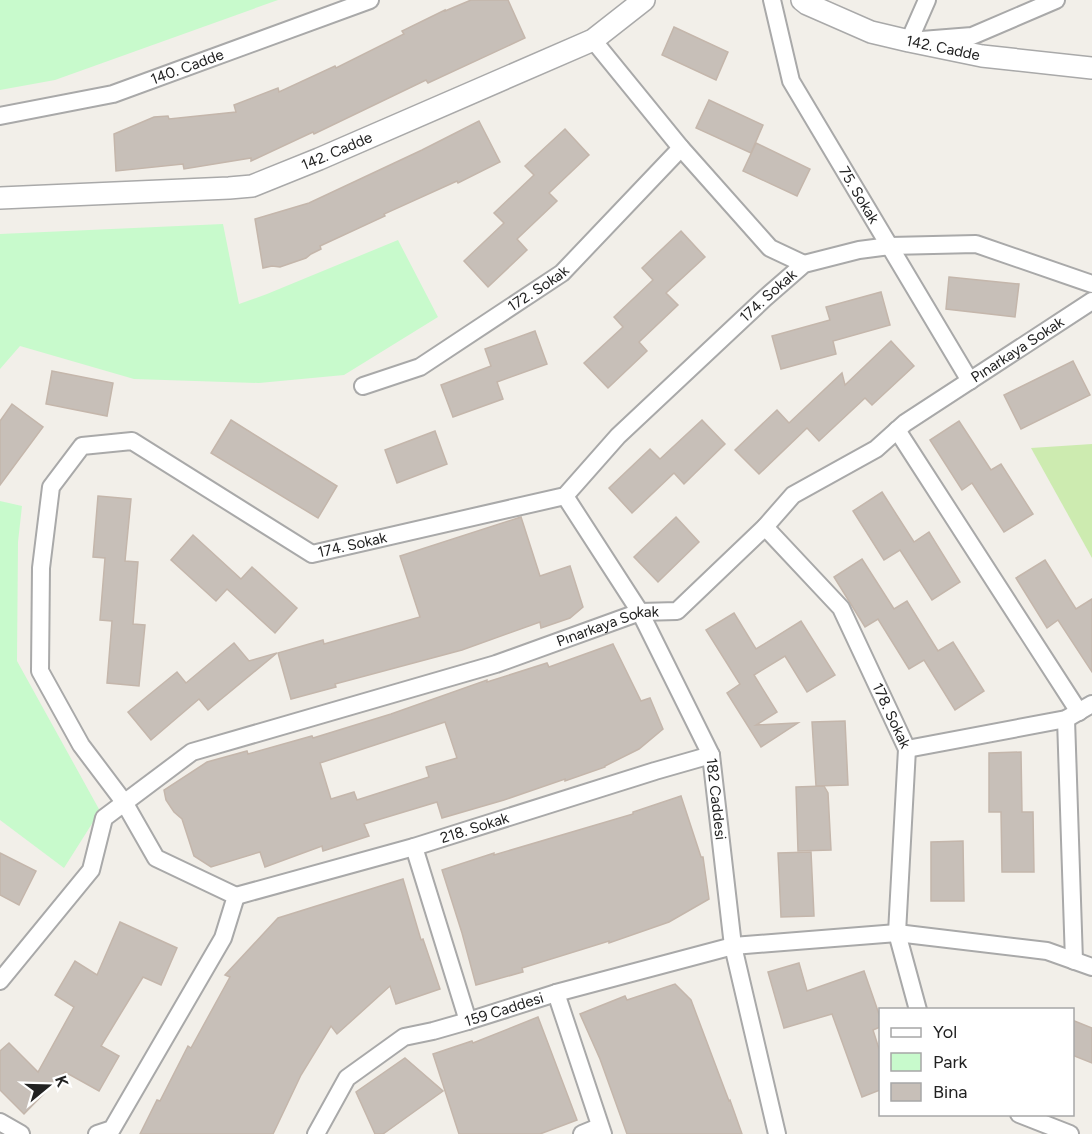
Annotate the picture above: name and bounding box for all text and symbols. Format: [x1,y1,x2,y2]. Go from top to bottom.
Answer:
street label: 142. Cadde [904,32,982,64]
street label: 140. Cadde [148,45,226,88]
street label: 142. Cadde [299,128,375,174]
street label: 75. Sokak [835,163,883,228]
street label: 172. Sokak [504,262,573,315]
street label: 174. Sokak [736,265,801,326]
street label: Pınarkaya Sokak [968,312,1068,386]
street label: 174. Sokak [316,528,389,561]
street label: Pınarkaya Sokak [554,602,660,650]
street label: 178. Sokak [868,680,915,752]
street label: 182 Caddesi [702,757,730,841]
street label: 218. Sokak [438,809,512,847]
street label: 159 Caddesi [462,989,546,1031]
legend [879,1008,1074,1116]
text: Yol [933,1021,957,1043]
text: Park [933,1051,968,1073]
north arrow [18,1056,78,1116]
text: K [51,1073,73,1090]
text: Bina [933,1081,967,1103]

